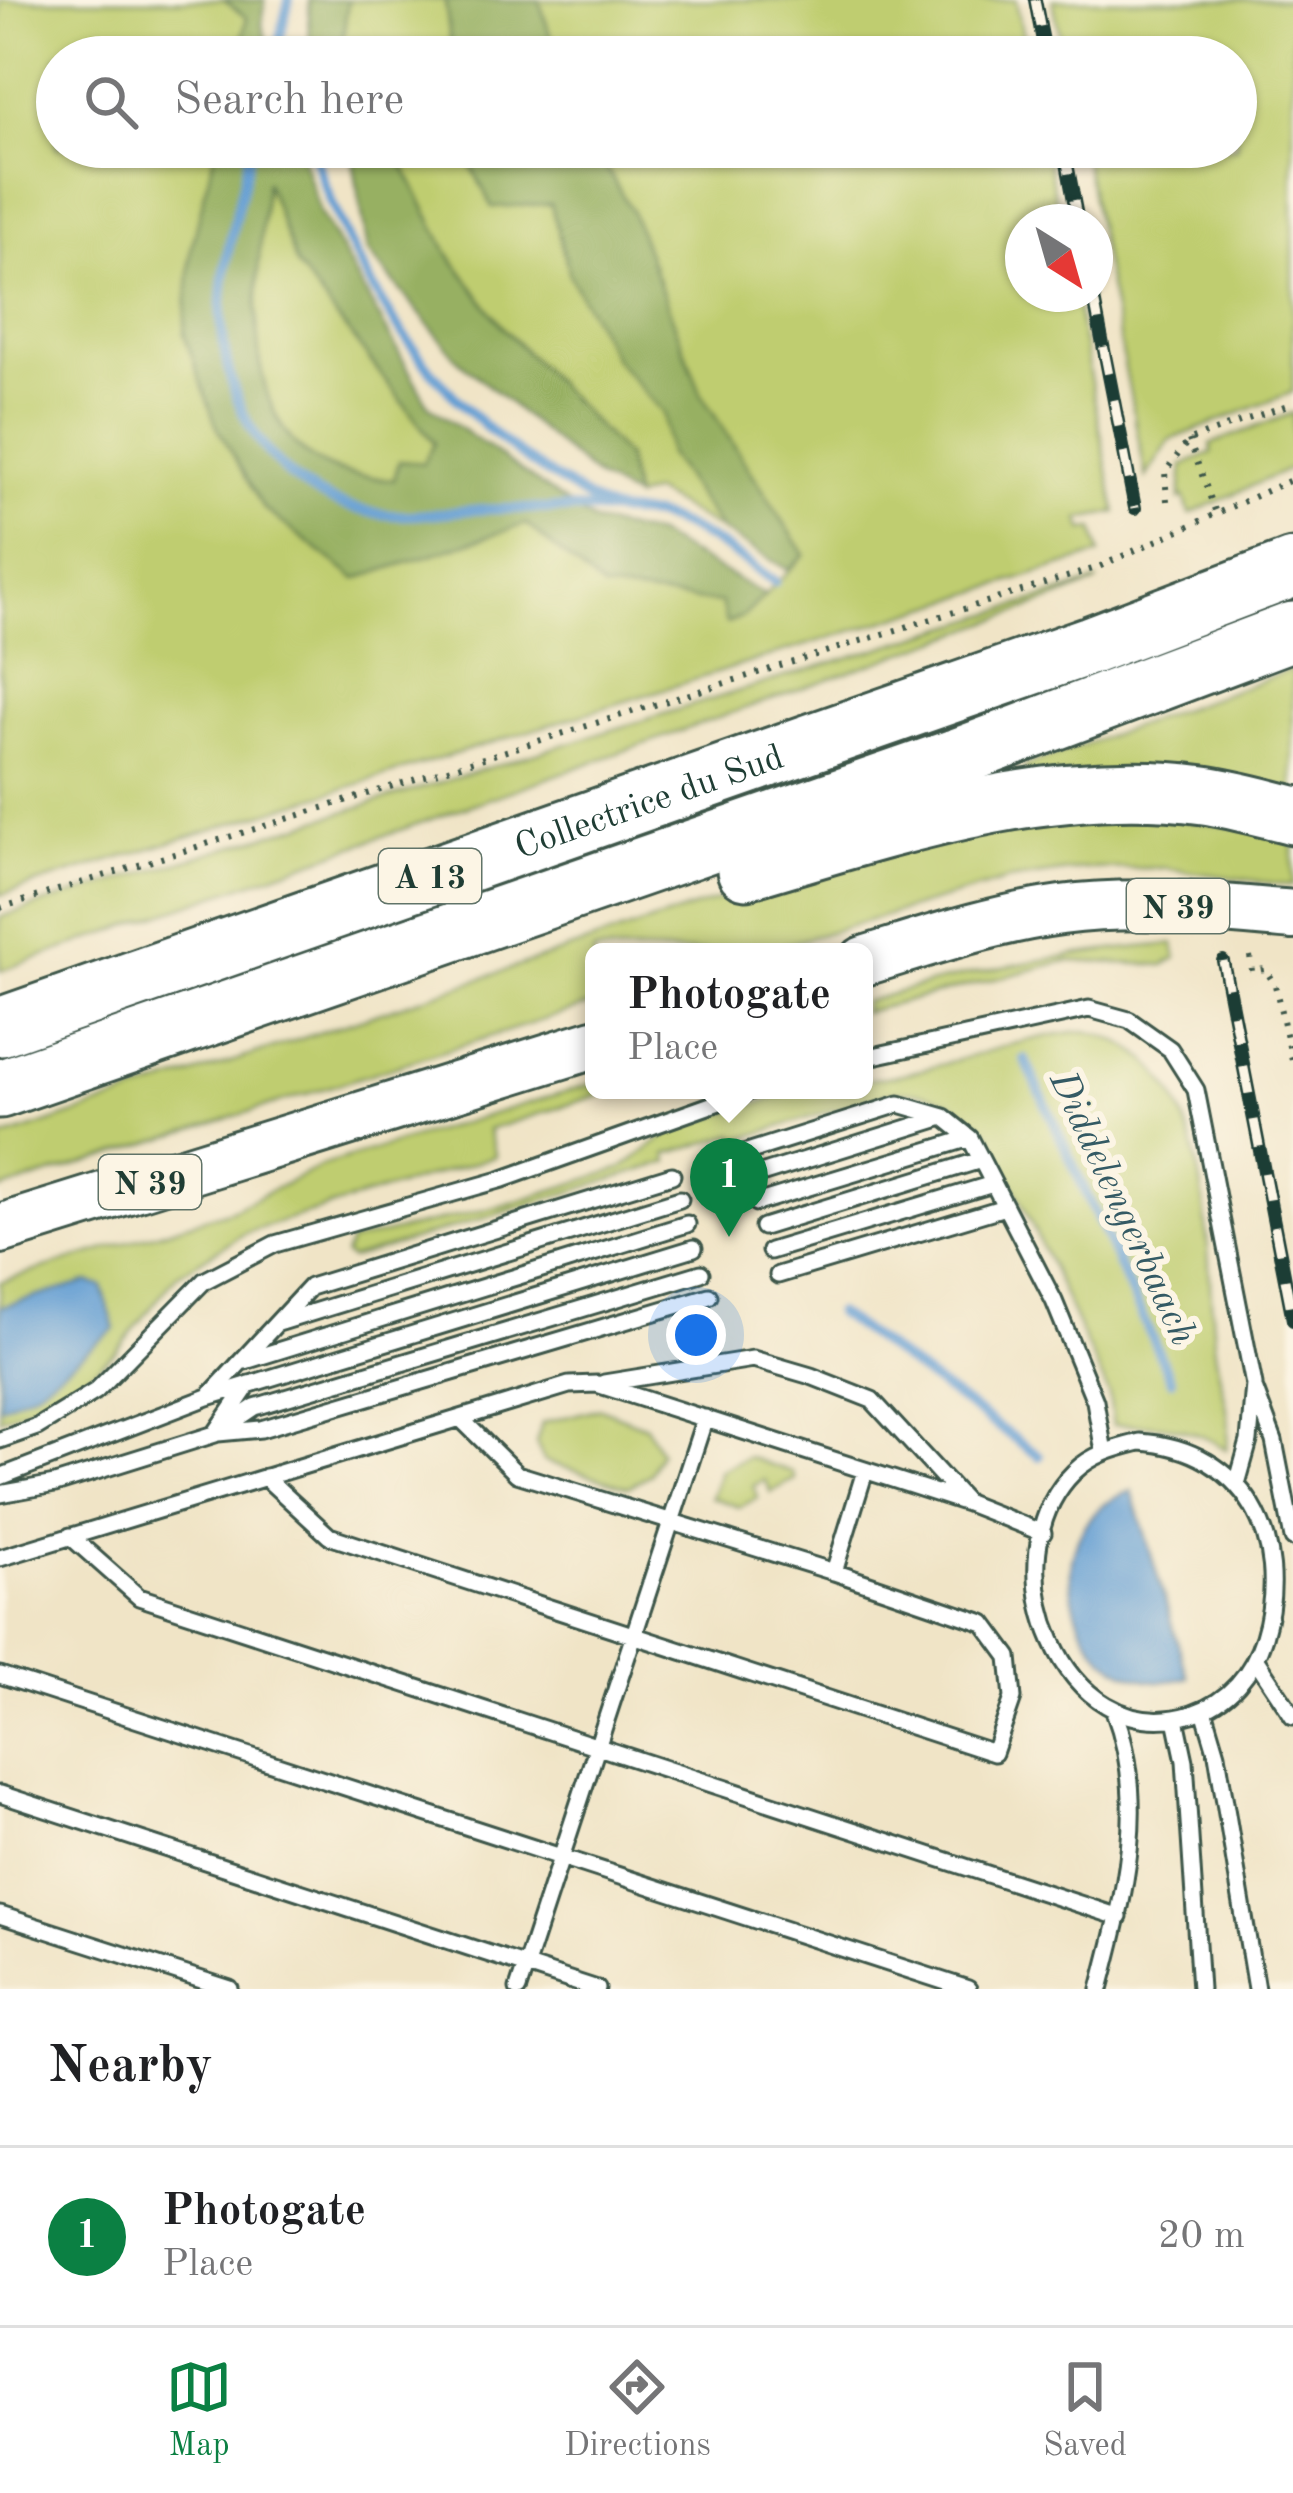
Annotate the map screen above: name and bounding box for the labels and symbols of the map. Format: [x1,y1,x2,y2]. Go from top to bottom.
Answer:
north arrow [1005,204,1113,312]
street label: Collectrice du Sud [511,740,789,867]
road number: A 13 [379,849,481,903]
road number: N 39 [1127,879,1229,933]
water label: Diddelengerbaach [1041,1064,1202,1352]
pin: 1 [690,1138,768,1237]
road number: N 39 [99,1155,201,1209]
your location [666,1305,726,1365]

